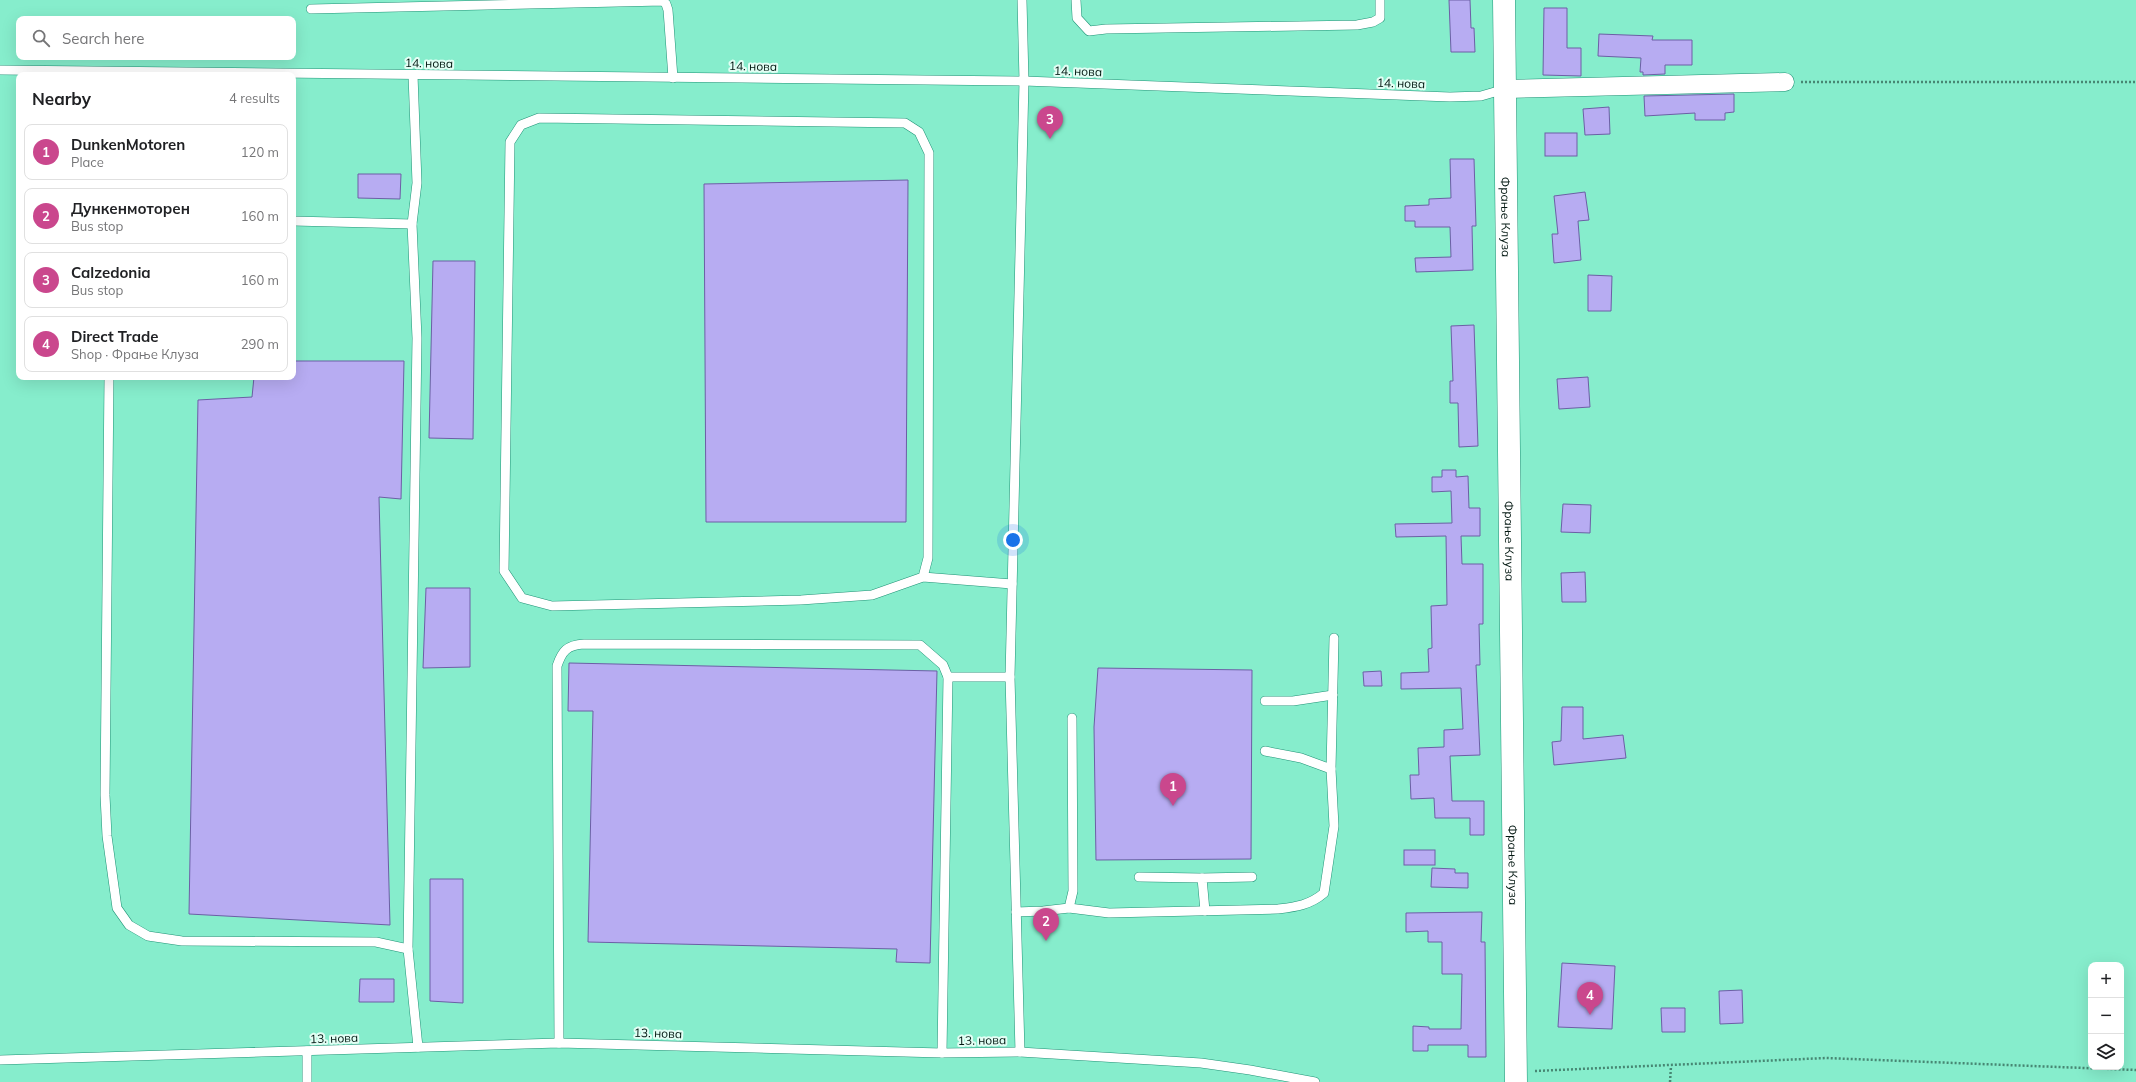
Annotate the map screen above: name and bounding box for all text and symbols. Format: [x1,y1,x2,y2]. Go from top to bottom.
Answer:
search box [16,16,296,60]
icon: search [30,27,52,49]
text: Search here [62,29,144,48]
street label: 14. нова [405,55,453,71]
street label: 14. нова [729,58,777,74]
street label: 14. нова [1054,63,1102,79]
street label: 14. нова [1377,75,1425,91]
text: Nearby [32,88,91,109]
text: 4 results [229,90,280,106]
pin: 3 [1037,106,1063,139]
text: DunkenMotoren [71,135,185,154]
text: 1 [42,144,50,160]
text: 120 m [241,144,279,160]
text: Place [71,154,104,170]
street label: Фрање Клуза [1498,177,1514,257]
text: Дункенмоторен [71,199,190,218]
text: 2 [42,208,50,224]
text: 160 m [241,208,279,224]
text: Bus stop [71,218,123,234]
text: Calzedonia [71,263,151,282]
text: 3 [42,272,50,288]
text: 160 m [241,272,279,288]
text: Bus stop [71,282,123,298]
text: Direct Trade [71,327,158,346]
text: 4 [42,336,50,352]
text: 290 m [241,336,279,352]
text: Shop · Фрање Клуза [71,346,199,362]
street label: Фрање Клуза [1502,501,1518,581]
your location [1003,530,1023,550]
pin: 1 [1160,773,1186,806]
street label: Фрање Клуза [1506,825,1522,905]
pin: 2 [1033,908,1059,941]
map controls [2088,962,2124,1070]
button: + [2088,962,2124,998]
pin: 4 [1577,982,1603,1015]
button: − [2088,998,2124,1034]
street label: 13. нова [634,1025,682,1041]
street label: 13. нова [310,1030,358,1046]
street label: 13. нова [958,1032,1006,1048]
button: layers [2088,1034,2124,1070]

